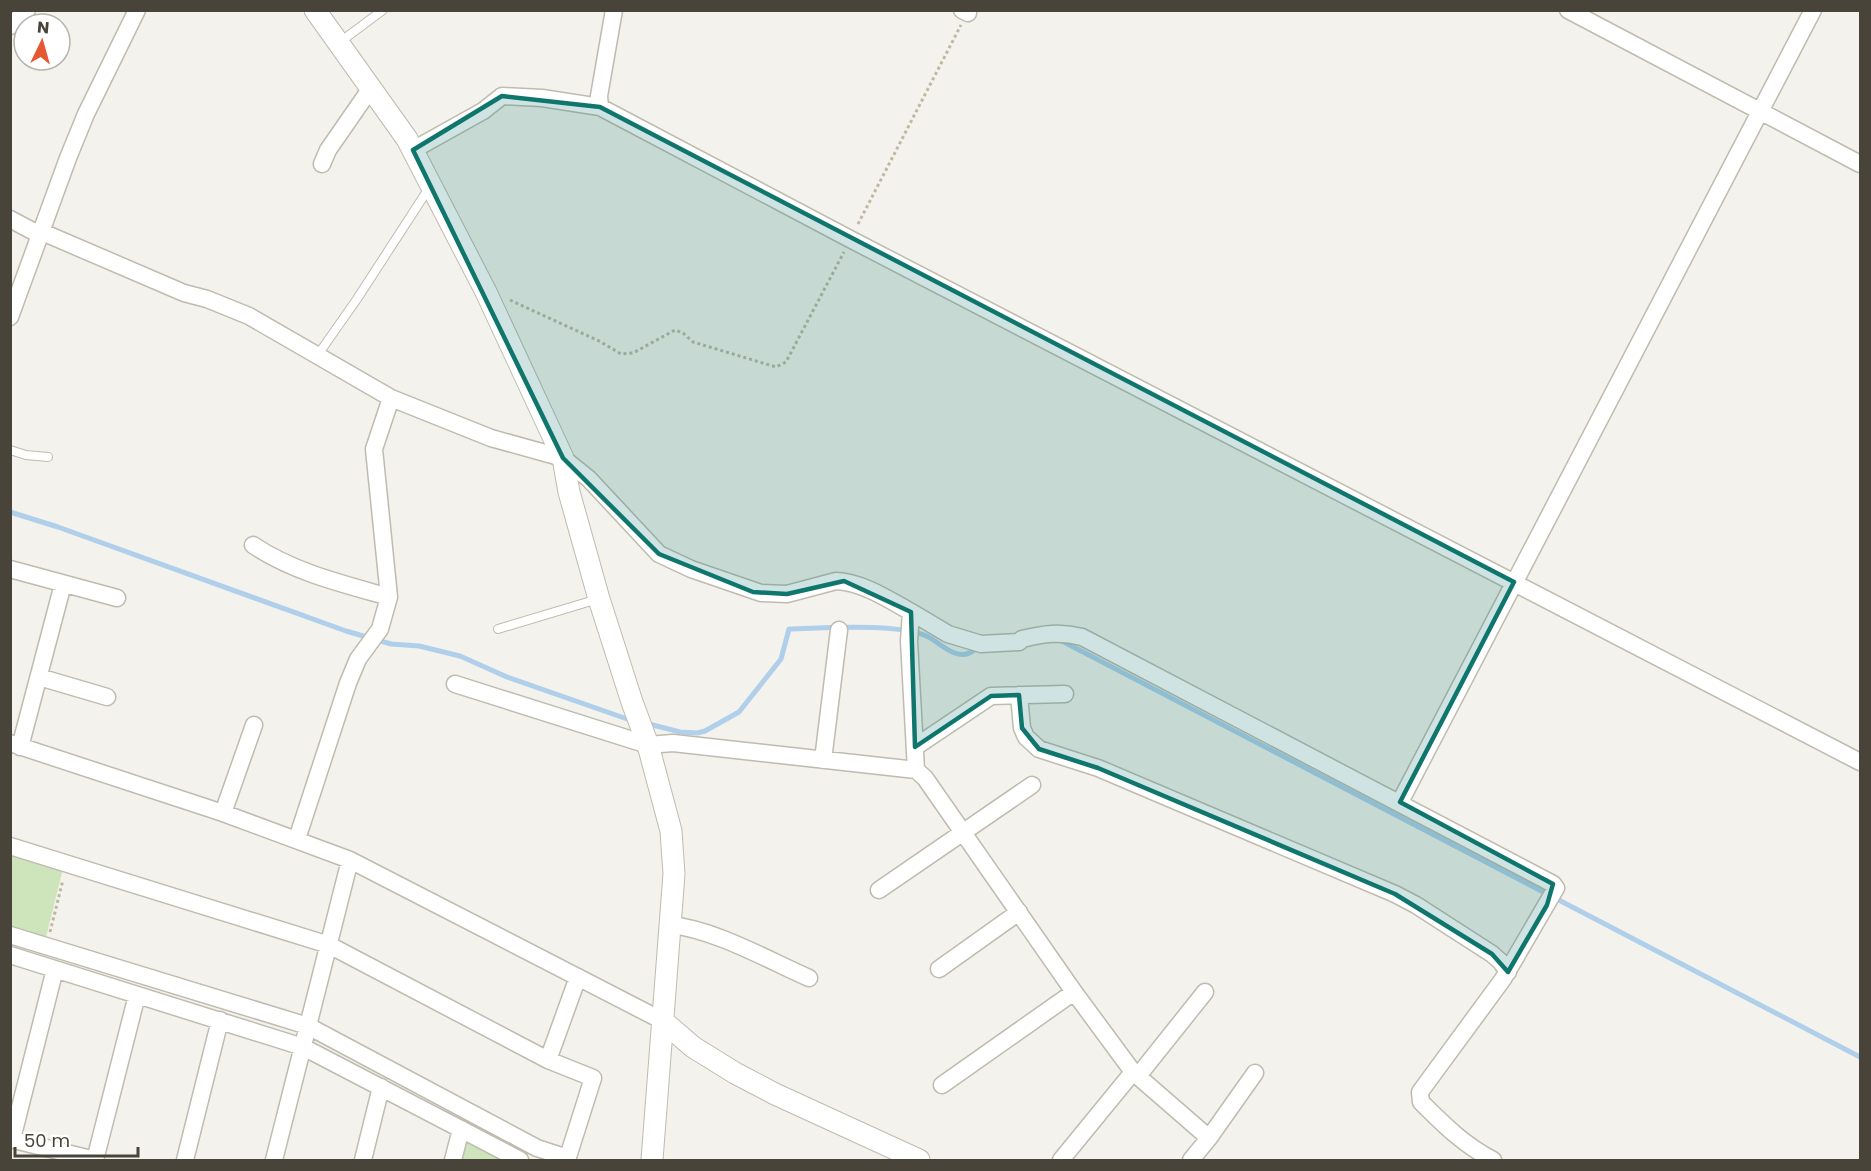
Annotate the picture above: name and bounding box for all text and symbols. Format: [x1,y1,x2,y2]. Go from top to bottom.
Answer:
north arrow [12,12,72,72]
text: N [36,16,50,40]
scale bar [15,1120,138,1158]
text: 50 m [24,1128,70,1153]

